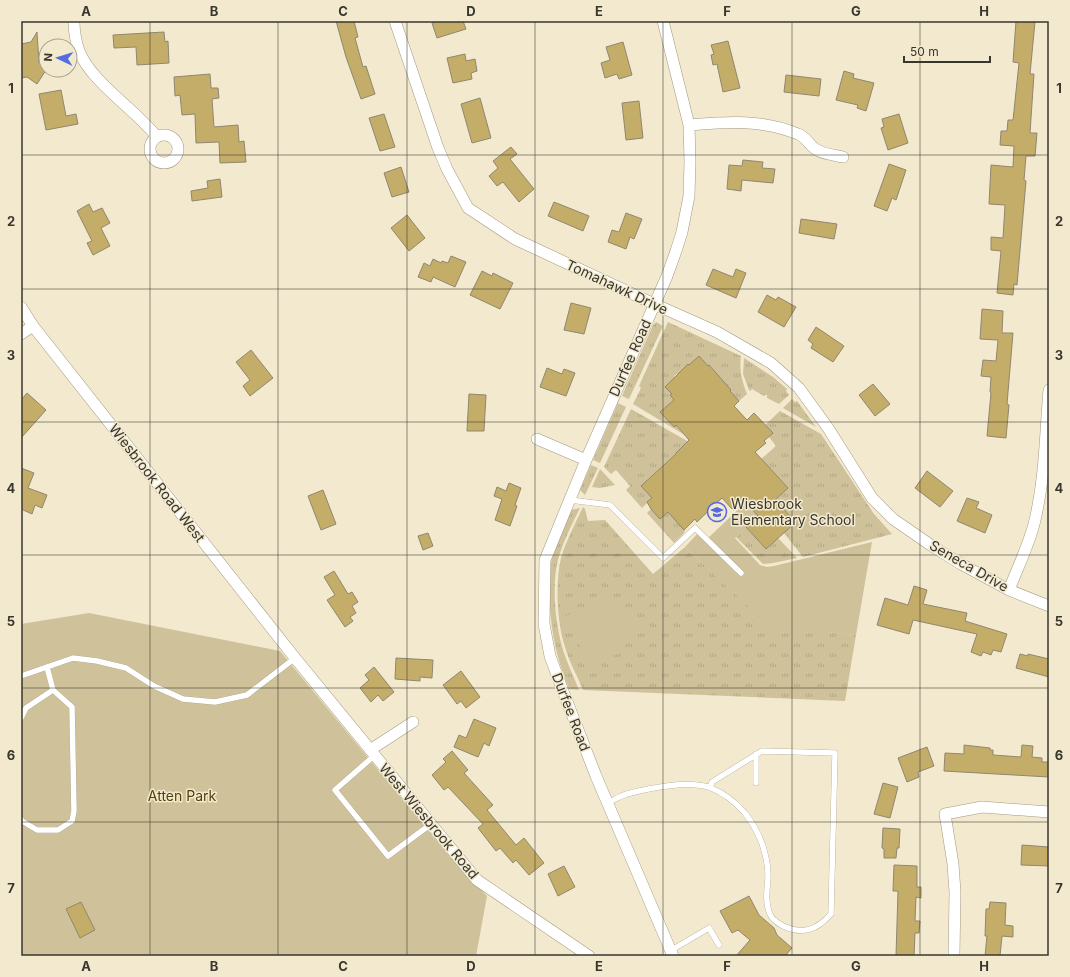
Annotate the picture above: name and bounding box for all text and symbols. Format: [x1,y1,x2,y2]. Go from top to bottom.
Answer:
text: A [81,3,91,19]
text: B [210,3,219,19]
text: C [338,3,348,19]
text: D [466,3,476,19]
text: E [595,3,603,19]
text: F [723,3,731,19]
text: G [851,3,861,19]
text: H [979,3,989,19]
north arrow [38,38,78,78]
scale bar [904,38,990,64]
text: 50 m [910,44,939,59]
text: N [41,53,55,62]
text: 1 [8,80,14,96]
text: 1 [1056,80,1062,96]
text: 2 [7,213,15,229]
text: 2 [1055,213,1063,229]
street label: Tomahawk Drive [564,256,671,318]
street label: Durfee Road [605,317,654,399]
text: 3 [7,347,15,363]
text: 3 [1055,347,1063,363]
street label: Wiesbrook Road West [106,420,209,546]
text: 4 [7,480,16,496]
text: 4 [1055,480,1064,496]
place label: Wiesbrook Elementary School [731,495,855,528]
school or university icon: Wiesbrook Elementary School [706,501,728,523]
street label: Seneca Drive [927,536,1012,595]
text: 5 [7,613,15,629]
text: 5 [1055,613,1063,629]
street label: Durfee Road [549,670,594,753]
text: 6 [7,747,15,763]
text: 6 [1055,747,1063,763]
street label: West Wiesbrook Road [376,759,483,882]
park label: Atten Park [148,787,217,804]
text: 7 [7,880,15,896]
text: 7 [1055,880,1063,896]
text: A [81,958,91,974]
text: B [210,958,219,974]
text: C [338,958,348,974]
text: D [466,958,476,974]
text: E [595,958,603,974]
text: F [723,958,731,974]
text: G [851,958,861,974]
text: H [979,958,989,974]

